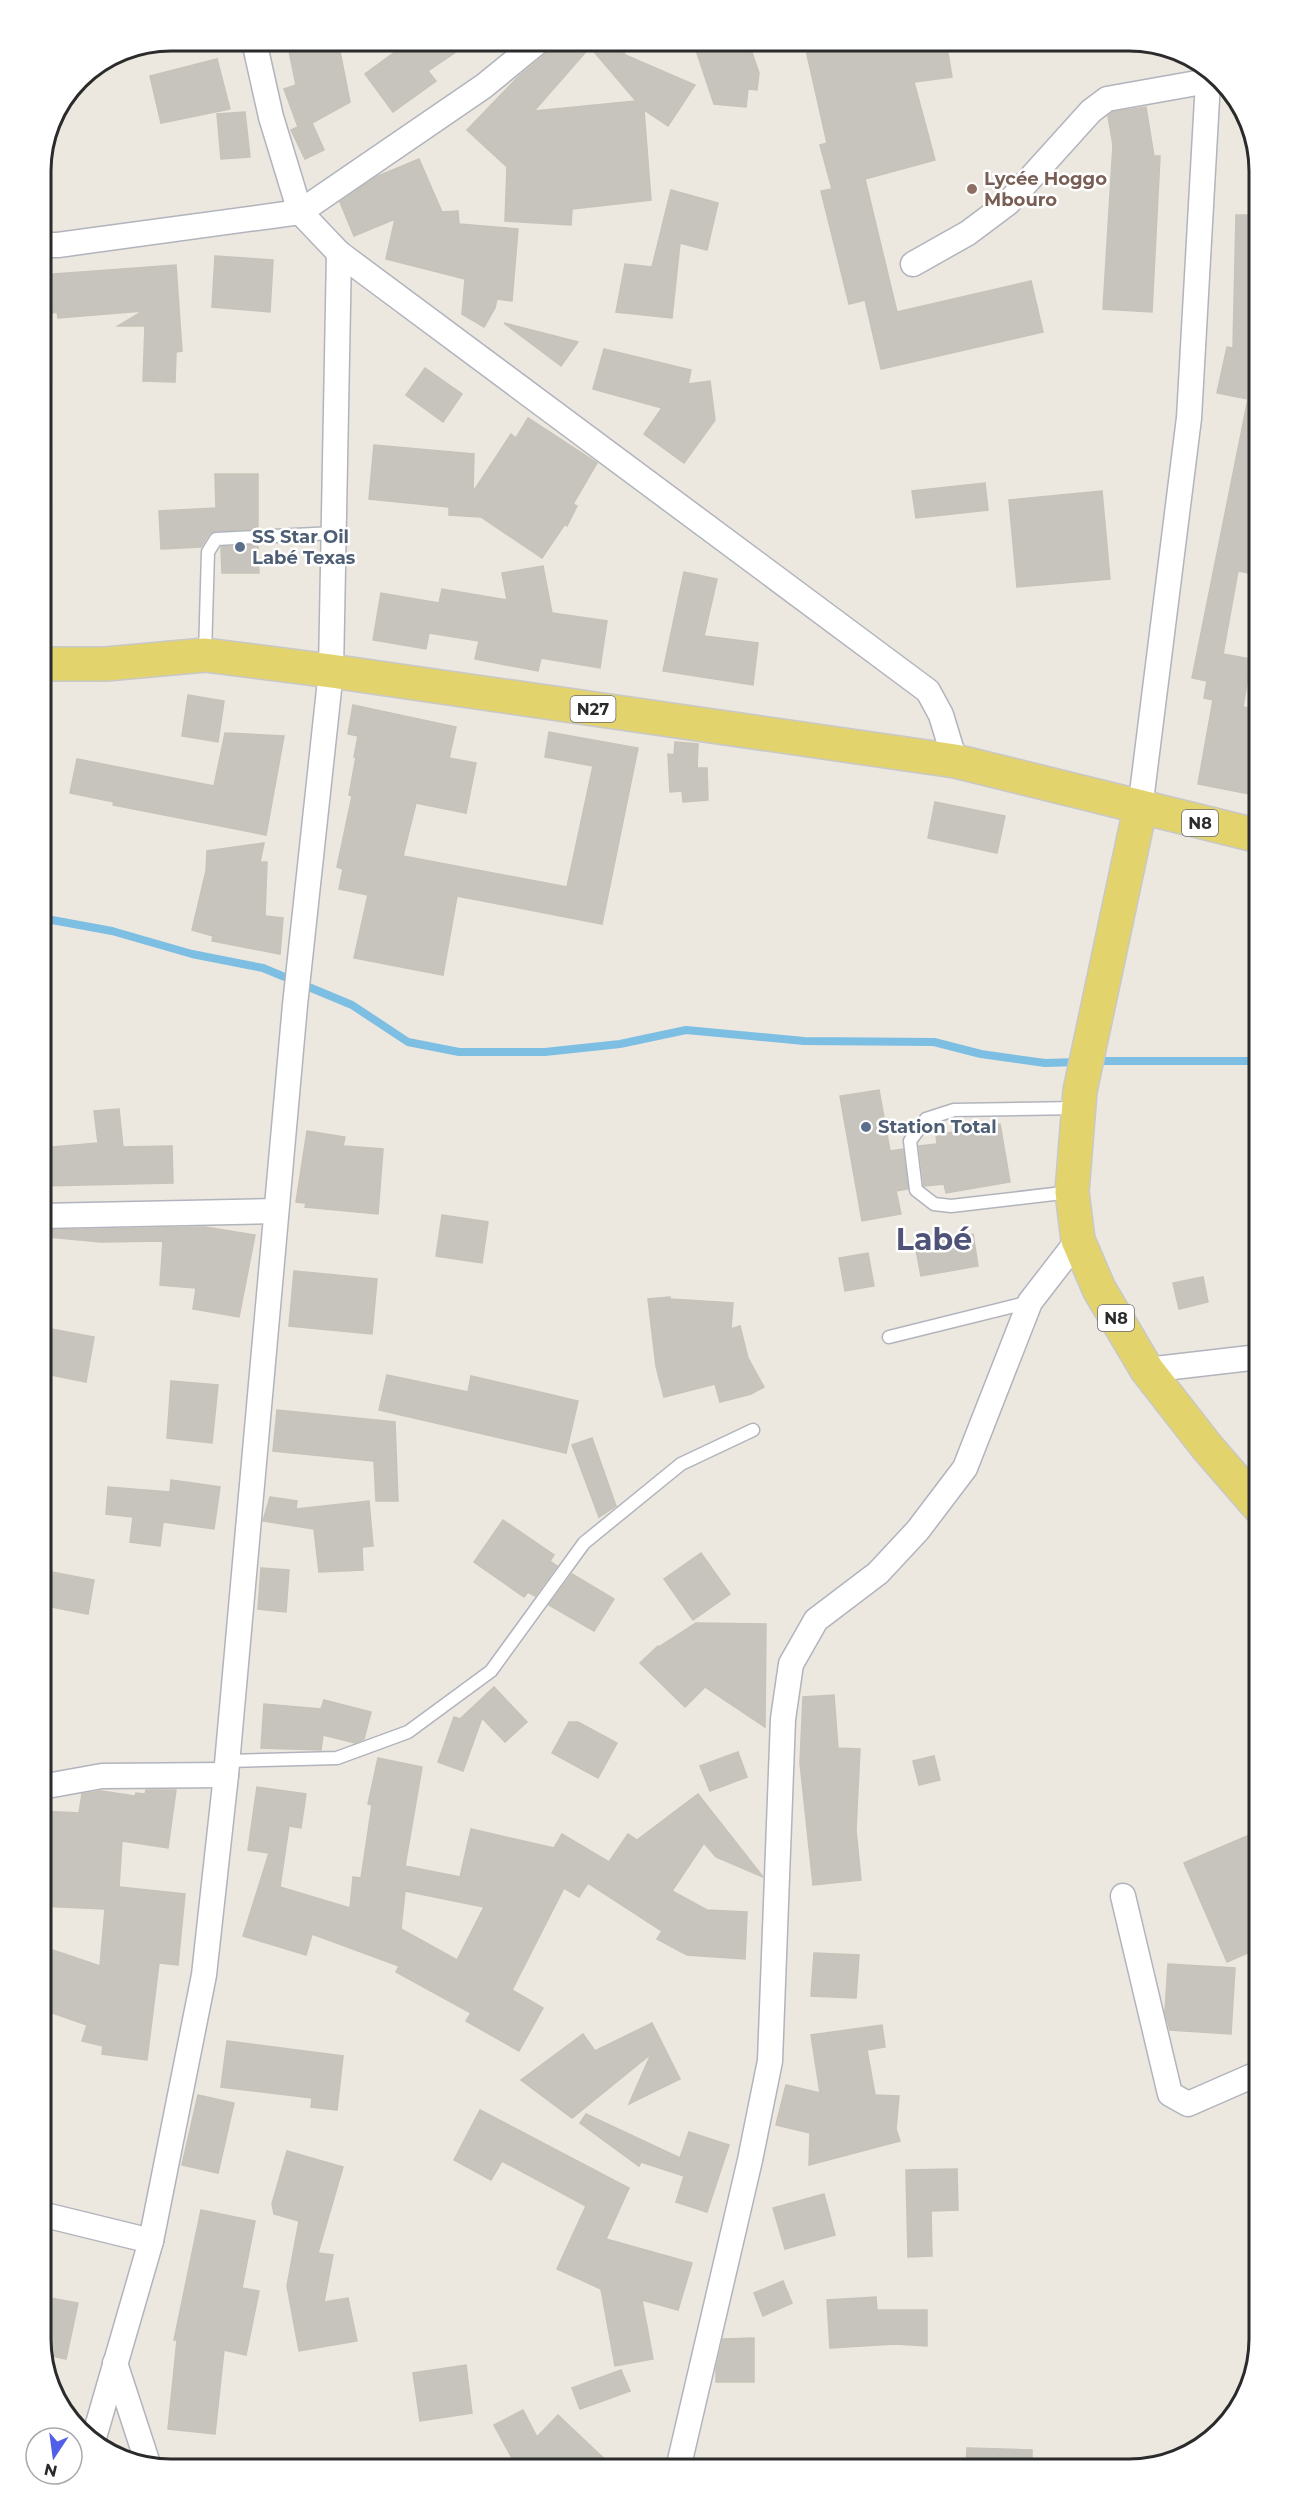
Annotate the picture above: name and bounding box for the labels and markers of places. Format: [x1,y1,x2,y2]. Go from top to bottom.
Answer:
place label: Lycée Hoggo Mbouro [984,168,1107,211]
marker: Lycée Hoggo Mbouro [965,182,979,196]
place label: SS Star Oil Labé Texas [252,526,356,569]
marker: SS Star Oil Labé Texas [233,540,247,554]
place label: Station Total [878,1116,997,1138]
marker: Station Total [859,1120,873,1134]

